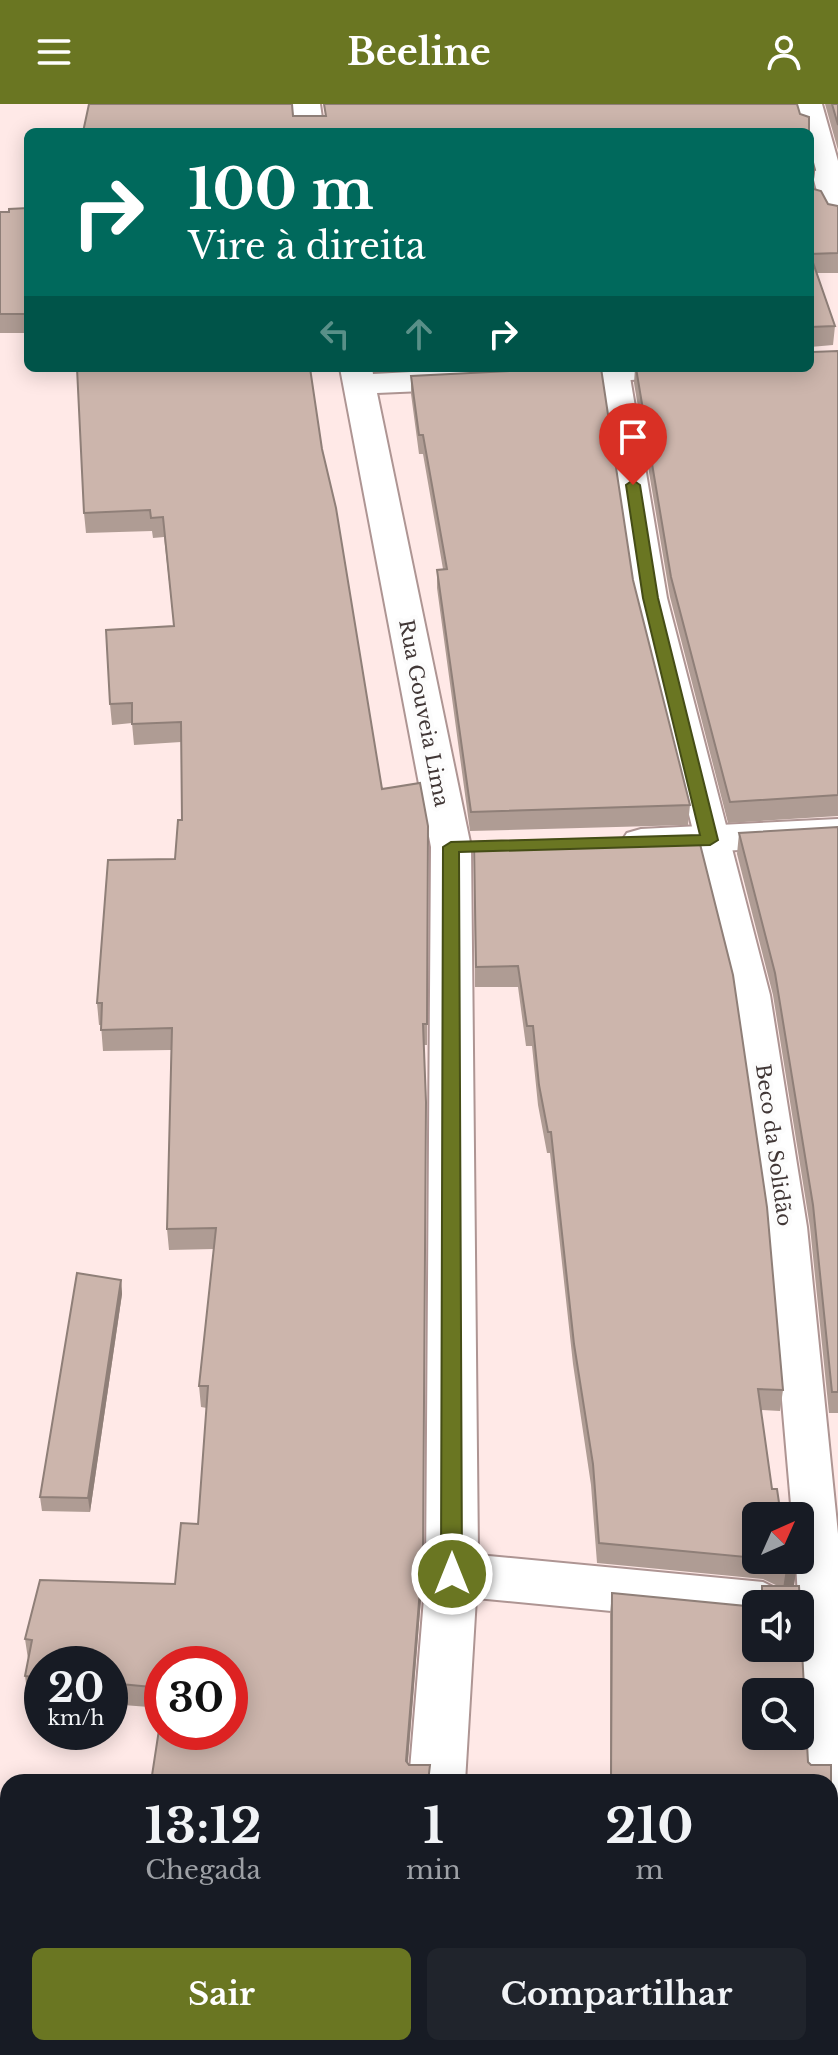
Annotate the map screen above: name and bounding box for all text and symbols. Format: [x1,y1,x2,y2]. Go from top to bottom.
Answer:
icon: menu [32,30,76,74]
text: Beeline [347,30,491,75]
icon: person [762,30,806,74]
text: 100 m [188,155,374,224]
icon: right [56,160,160,264]
text: Vire à direita [188,224,426,269]
icon: left [313,312,357,356]
icon: ahead [397,312,441,356]
icon: right [481,312,525,356]
pin [599,403,667,485]
icon: arrive [611,415,655,459]
street label: Rua Gouveia Lima [394,617,454,810]
street label: Beco da Solidão [751,1062,797,1228]
north arrow [742,1502,814,1574]
map controls [742,1502,814,1750]
position arrow [410,1532,494,1616]
button: sound [742,1590,814,1662]
speed limit sign: 30 [144,1646,248,1750]
text: 20 [48,1663,104,1713]
button: search [742,1678,814,1750]
text: km/h [48,1706,104,1730]
text: 13:12 [144,1796,262,1856]
text: 1 [423,1796,444,1856]
text: 210 [605,1796,694,1856]
text: Chegada [145,1854,261,1886]
text: min [406,1854,461,1886]
text: m [635,1854,663,1886]
button: Sair [32,1948,411,2040]
button: Compartilhar [427,1948,806,2040]

